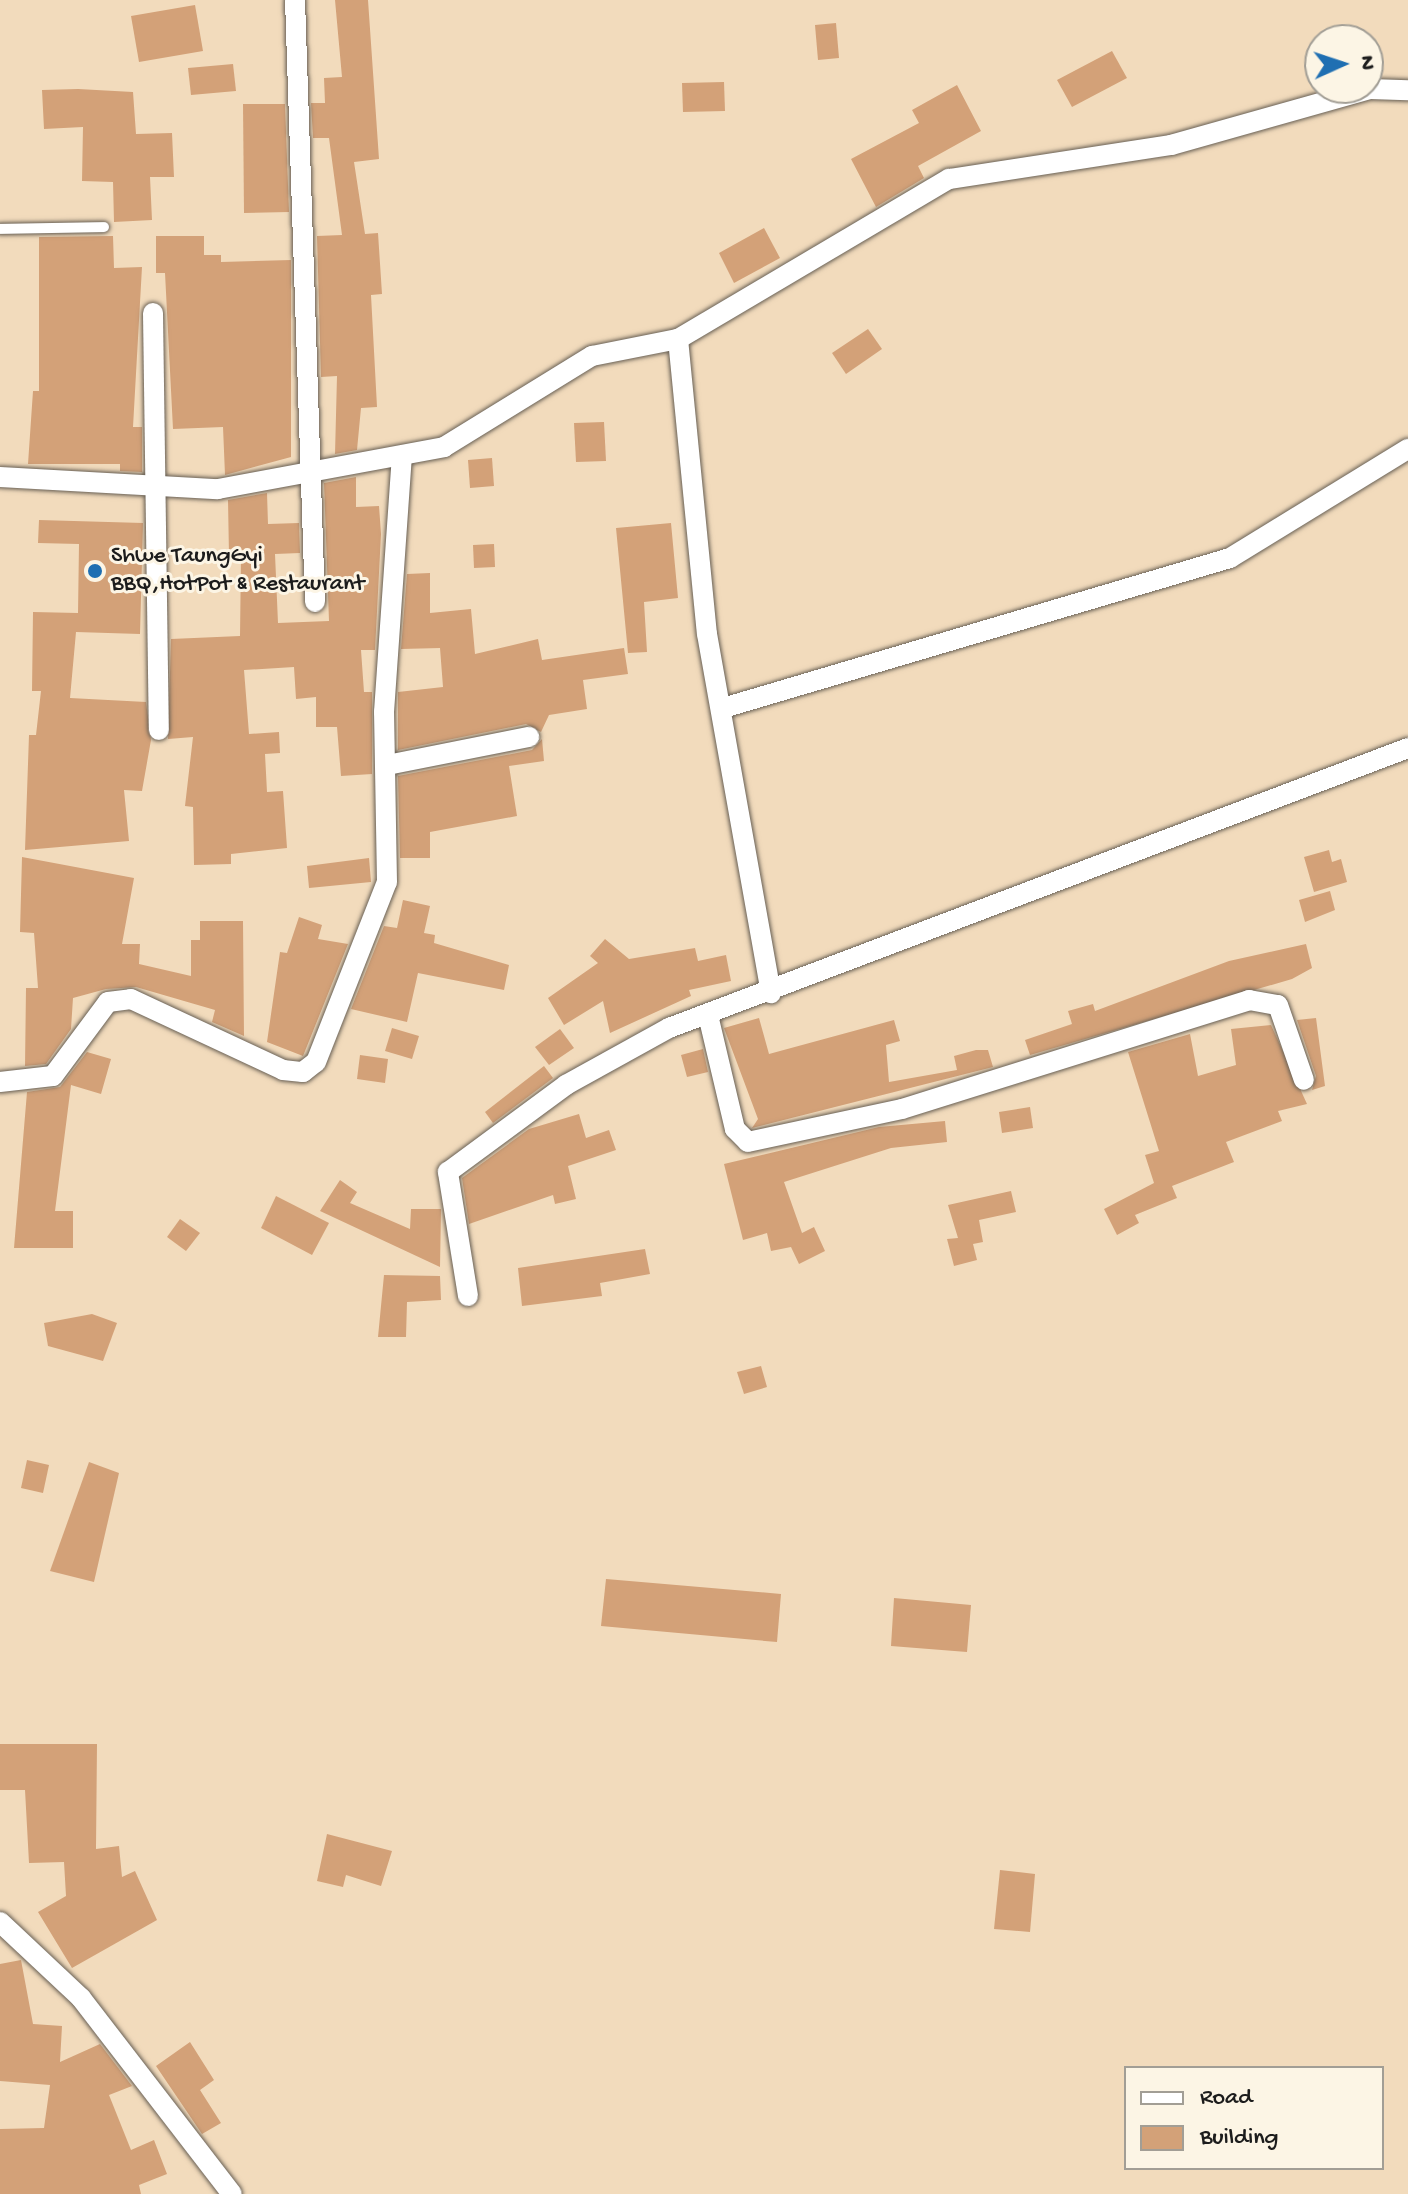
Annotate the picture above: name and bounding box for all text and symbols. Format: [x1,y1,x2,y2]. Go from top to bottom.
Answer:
north arrow [1304,24,1384,104]
text: N [1353,55,1379,71]
place label: Shwe TaungGyi BBQ,HotPot & Restaurant [111,543,364,599]
marker: Shwe TaungGyi BBQ,HotPot & Restaurant [86,562,104,580]
legend [1124,2066,1384,2170]
text: Road [1200,2084,1252,2113]
text: Building [1200,2124,1278,2153]

